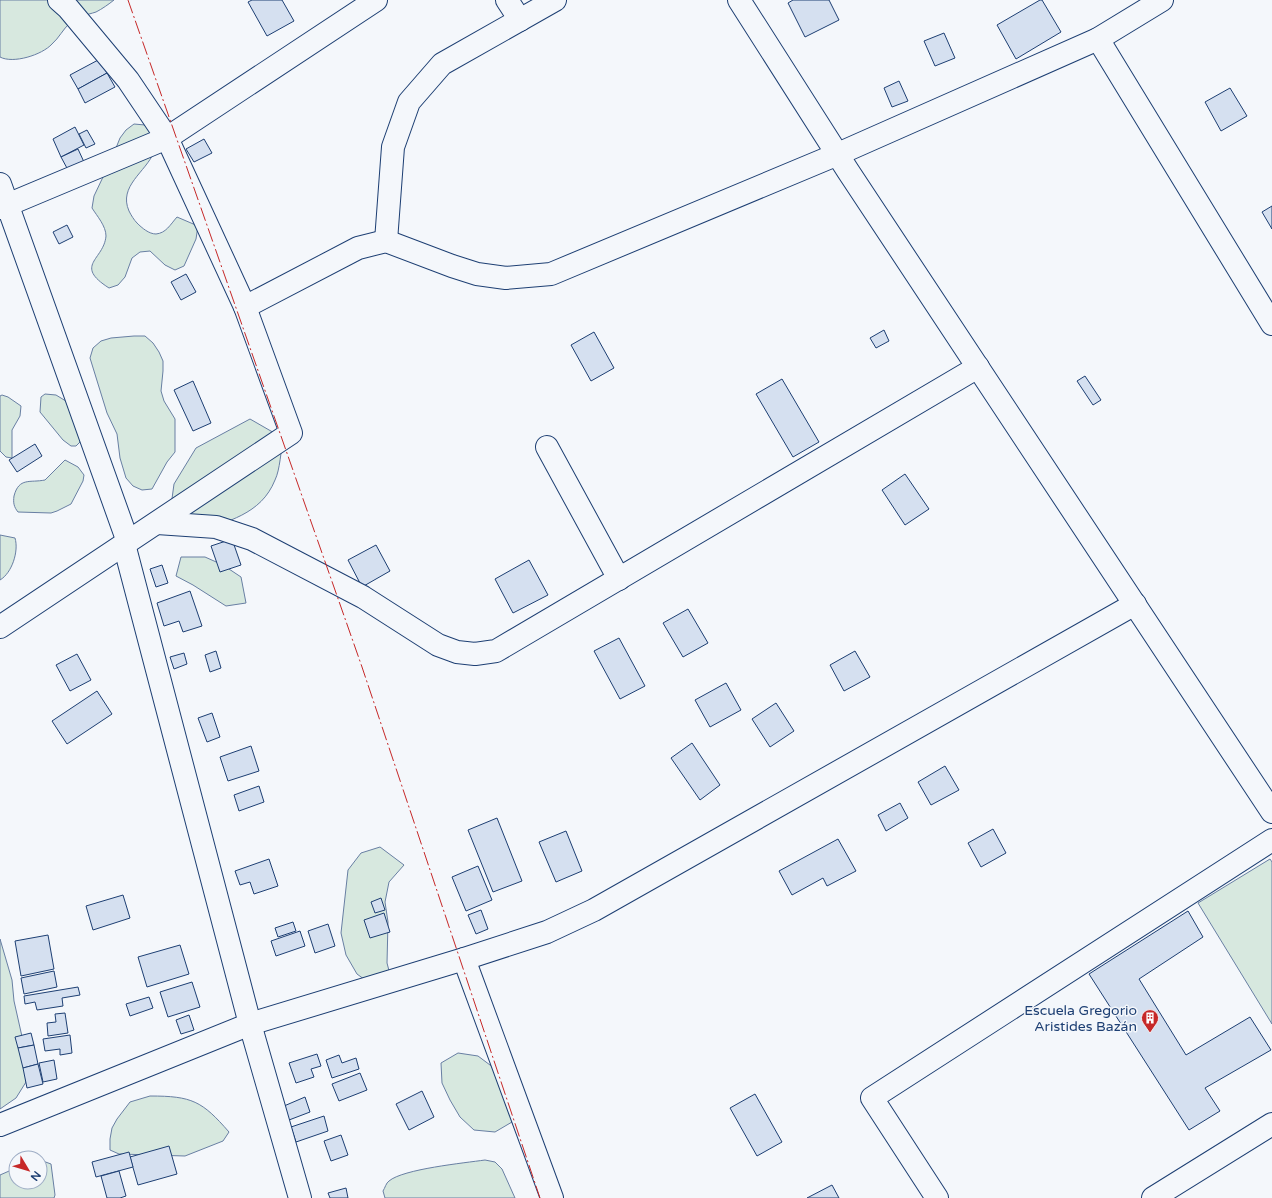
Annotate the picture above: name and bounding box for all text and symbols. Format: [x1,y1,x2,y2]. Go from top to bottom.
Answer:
place label: Escuela Gregorio Aristides Bazán [1024,1002,1137,1035]
building icon: Escuela Gregorio Aristides Bazán [1140,1008,1160,1033]
north arrow [8,1150,48,1190]
text: N [28,1168,43,1183]

